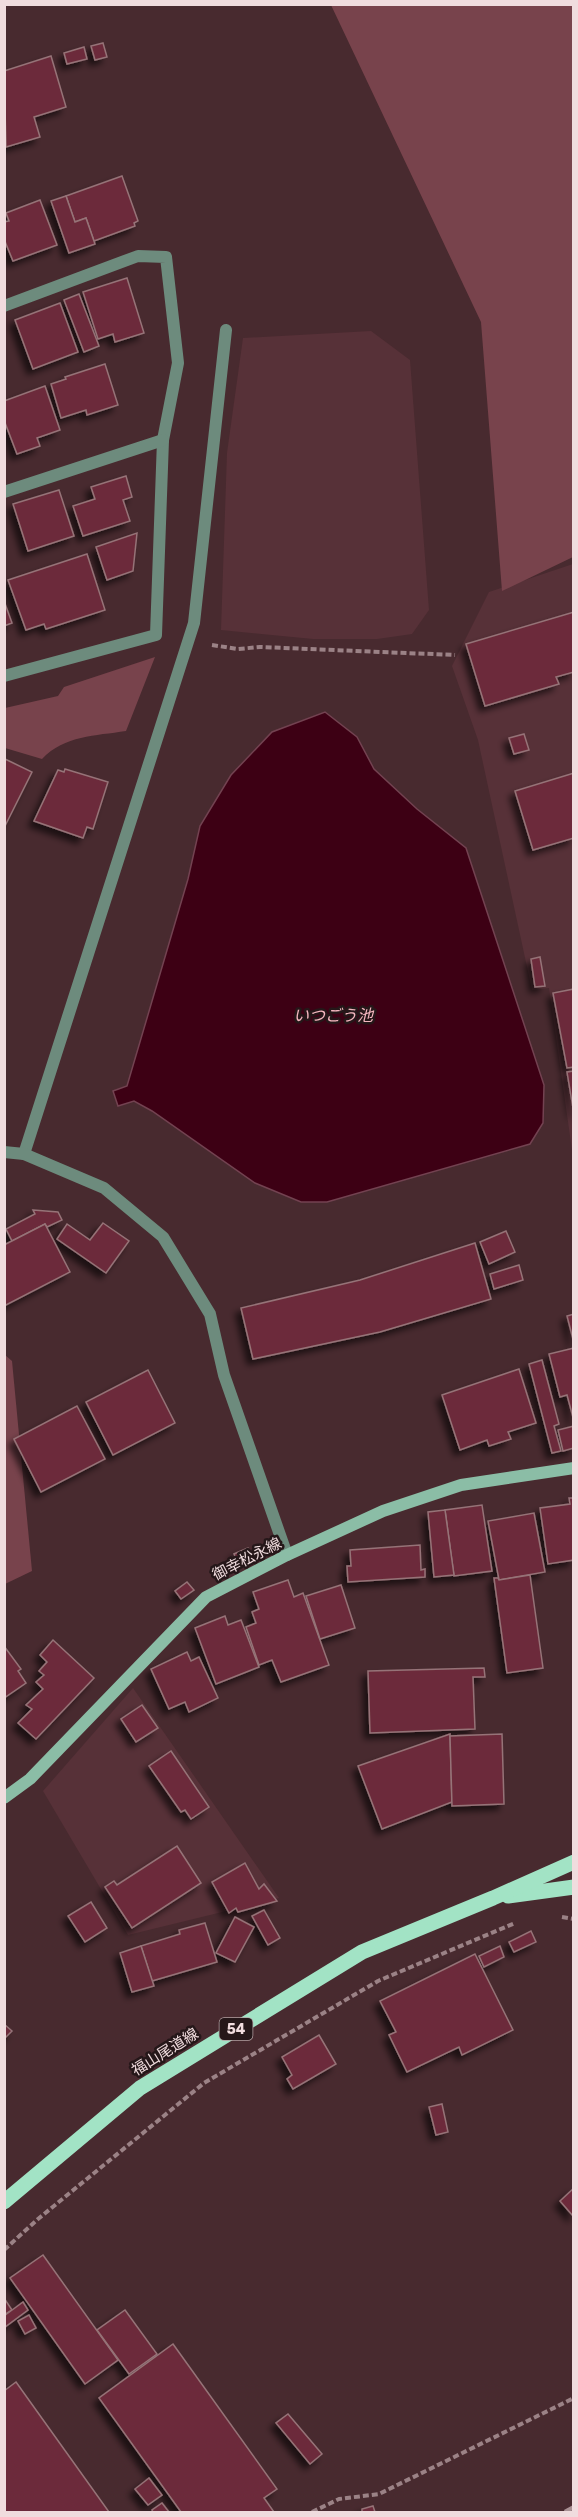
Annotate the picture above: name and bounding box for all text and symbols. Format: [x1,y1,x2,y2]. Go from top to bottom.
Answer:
water label: いつごう池 [293,1006,375,1025]
street label: 御幸松永線 [209,1534,285,1584]
road number: 54 [220,2018,252,2040]
street label: 福山尾道線 [128,2024,202,2080]

